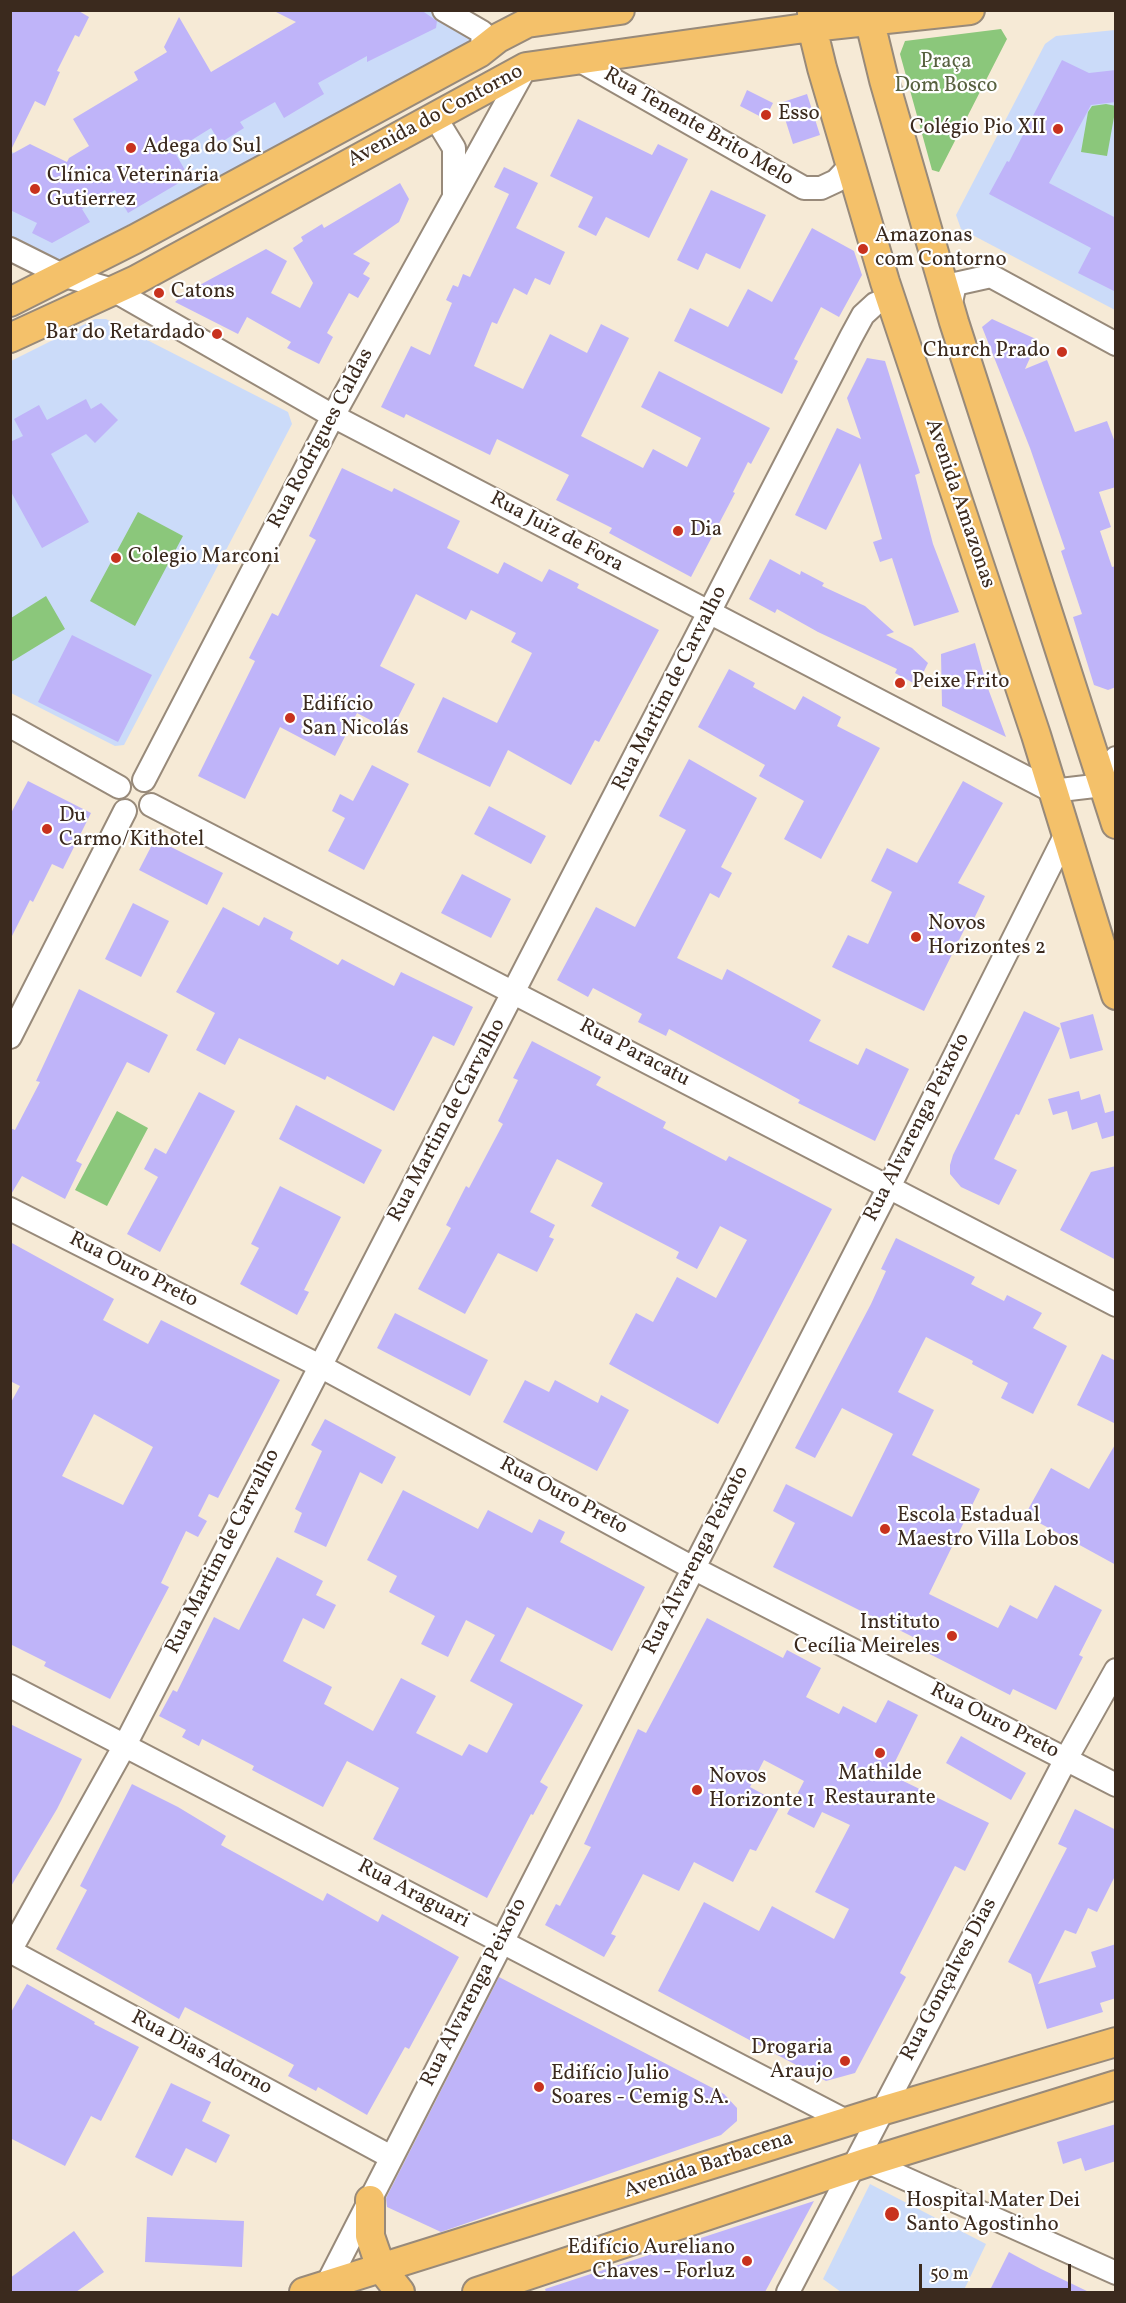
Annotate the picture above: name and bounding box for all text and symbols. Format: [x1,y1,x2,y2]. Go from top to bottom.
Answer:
park label: Praça Dom Bosco [894,50,998,100]
street label: Avenida do Contorno [344,60,528,174]
street label: Rua Tenente Brito Melo [598,63,798,193]
place label: Esso [778,102,820,128]
marker: Esso [759,108,773,122]
place label: Colégio Pio XII [910,116,1046,142]
marker: Colégio Pio XII [1051,122,1065,136]
place label: Adega do Sul [143,135,261,161]
marker: Adega do Sul [124,141,138,155]
place label: Clínica Veterinária Gutierrez [47,164,219,214]
marker: Clínica Veterinária Gutierrez [28,182,42,196]
place label: Amazonas com Contorno [875,224,1007,274]
marker: Amazonas com Contorno [856,242,870,256]
place label: Catons [171,280,235,306]
marker: Catons [152,286,166,300]
place label: Bar do Retardado [45,321,205,347]
marker: Bar do Retardado [210,327,224,341]
place label: Church Prado [923,339,1050,365]
street label: Rua Rodrigues Caldas [264,345,380,533]
marker: Church Prado [1055,345,1069,359]
street label: Avenida Amazonas [918,416,1000,592]
street label: Rua Juiz de Fora [485,487,627,579]
place label: Dia [690,518,722,544]
marker: Dia [671,524,685,538]
place label: Colegio Marconi [128,545,280,571]
marker: Colegio Marconi [109,551,123,565]
street label: Rua Martim de Carvalho [608,582,734,796]
place label: Peixe Frito [912,670,1009,696]
marker: Peixe Frito [893,676,907,690]
place label: Edifício San Nicolás [302,693,409,743]
marker: Edifício San Nicolás [283,711,297,725]
place label: Du Carmo/Kithotel [59,804,204,854]
marker: Du Carmo/Kithotel [40,822,54,836]
place label: Novos Horizontes 2 [928,912,1046,962]
marker: Novos Horizontes 2 [909,930,923,944]
street label: Rua Paracatu [574,1014,694,1094]
street label: Rua Martim de Carvalho [384,1015,512,1227]
street label: Rua Alvarenga Peixoto [860,1030,976,1226]
street label: Rua Ouro Preto [64,1228,202,1314]
street label: Rua Martim de Carvalho [161,1445,287,1659]
street label: Rua Ouro Preto [495,1453,631,1541]
street label: Rua Alvarenga Peixoto [639,1463,755,1659]
place label: Escola Estadual Maestro Villa Lobos [897,1504,1079,1554]
marker: Escola Estadual Maestro Villa Lobos [878,1522,892,1536]
place label: Instituto Cecília Meireles [794,1611,940,1661]
marker: Instituto Cecília Meireles [945,1629,959,1643]
street label: Rua Ouro Preto [925,1679,1063,1765]
marker: Mathilde Restaurante [873,1746,887,1760]
place label: Mathilde Restaurante [824,1762,936,1812]
place label: Novos Horizonte 1 [709,1765,815,1815]
marker: Novos Horizonte 1 [690,1783,704,1797]
street label: Rua Araguari [353,1855,473,1935]
street label: Rua Gonçalves Dias [896,1894,1004,2066]
street label: Rua Alvarenga Peixoto [417,1895,533,2091]
street label: Rua Dias Adorno [126,2006,276,2102]
place label: Drogaria Araujo [751,2036,833,2086]
marker: Drogaria Araujo [838,2054,852,2068]
place label: Edifício Julio Soares - Cemig S.A. [551,2062,729,2112]
marker: Edifício Julio Soares - Cemig S.A. [532,2080,546,2094]
street label: Avenida Barbacena [621,2127,797,2205]
place label: Hospital Mater Dei Santo Agostinho [906,2189,1080,2239]
marker: Hospital Mater Dei Santo Agostinho [883,2205,901,2223]
place label: Edifício Aureliano Chaves - Forluz [568,2236,735,2286]
scale bar [922,2252,1074,2290]
marker: Edifício Aureliano Chaves - Forluz [740,2254,754,2268]
text: 50 m [930,2262,969,2287]

